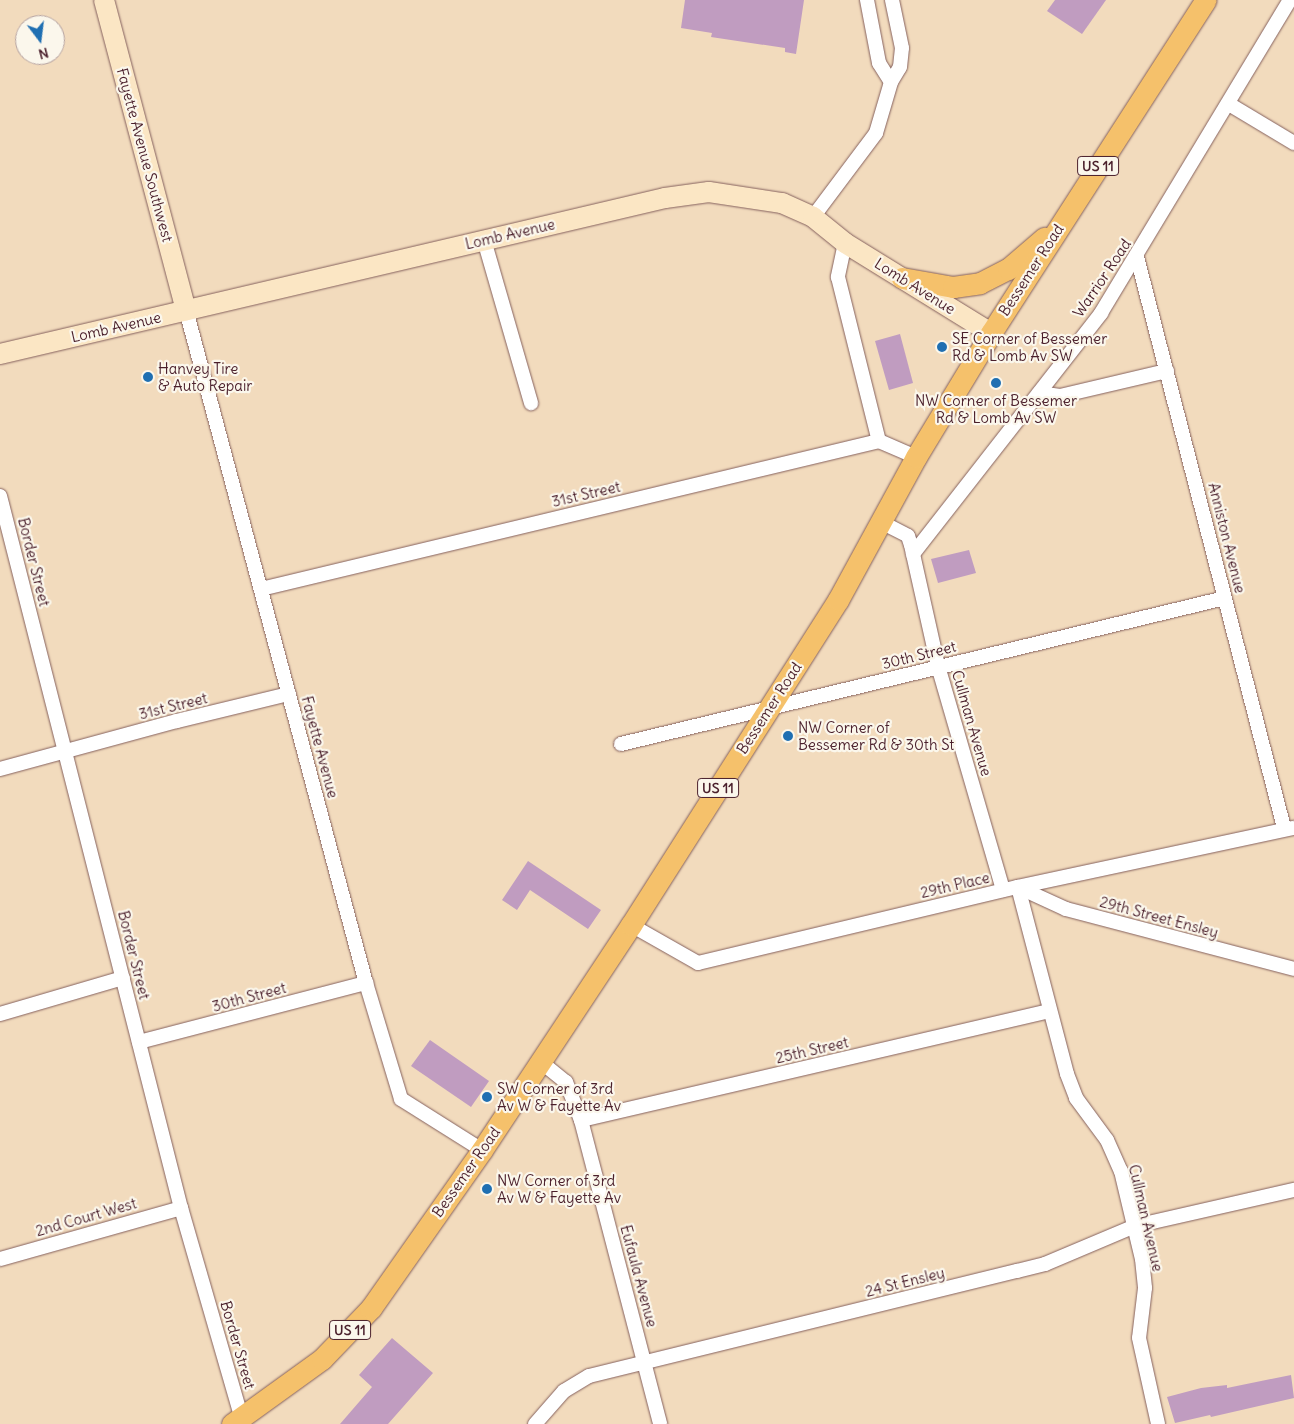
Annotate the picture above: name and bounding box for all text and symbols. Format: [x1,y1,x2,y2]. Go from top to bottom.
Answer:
north arrow [15,15,65,65]
text: N [37,44,51,63]
street label: Fayette Avenue Southwest [113,66,177,244]
road number: US 11 [1077,154,1119,178]
street label: Lomb Avenue [463,215,557,253]
street label: Bessemer Road [995,221,1067,319]
street label: Warrior Road [1069,235,1135,321]
street label: Lomb Avenue [871,254,959,318]
street label: Lomb Avenue [69,308,163,346]
place label: SE Corner of Bessemer Rd & Lomb Av SW [952,329,1107,364]
marker: SE Corner of Bessemer Rd & Lomb Av SW [936,341,948,353]
place label: Hanvey Tire & Auto Repair [158,359,252,394]
marker: Hanvey Tire & Auto Repair [142,371,154,383]
marker: NW Corner of Bessemer Rd & Lomb Av SW [990,377,1002,389]
place label: NW Corner of Bessemer Rd & Lomb Av SW [915,391,1077,426]
street label: 31st Street [550,477,622,511]
street label: Anniston Avenue [1205,481,1249,595]
street label: Border Street [14,516,54,608]
street label: 30th Street [880,637,958,673]
street label: Bessemer Road [733,659,805,757]
street label: Cullman Avenue [948,668,996,778]
street label: 31st Street [137,689,209,723]
street label: Fayette Avenue [298,694,342,800]
place label: NW Corner of Bessemer Rd & 30th St [798,718,954,753]
marker: NW Corner of Bessemer Rd & 30th St [782,730,794,742]
road number: US 11 [697,776,739,800]
street label: 29th Place [919,868,991,902]
street label: 29th Street Ensley [1098,893,1220,941]
street label: Border Street [114,909,154,1001]
street label: 30th Street [210,979,288,1015]
street label: 25th Street [774,1033,850,1067]
place label: SW Corner of 3rd Av W & Fayette Av [497,1079,621,1114]
marker: SW Corner of 3rd Av W & Fayette Av [481,1091,493,1103]
street label: Bessemer Road [428,1124,504,1220]
street label: Cullman Avenue [1125,1163,1167,1273]
place label: NW Corner of 3rd Av W & Fayette Av [497,1171,621,1206]
marker: NW Corner of 3rd Av W & Fayette Av [481,1183,493,1195]
street label: 2nd Court West [34,1194,138,1240]
street label: Eufaula Avenue [617,1223,661,1329]
street label: 24 St Ensley [863,1263,947,1301]
street label: Border Street [217,1299,259,1391]
road number: US 11 [329,1318,371,1342]

